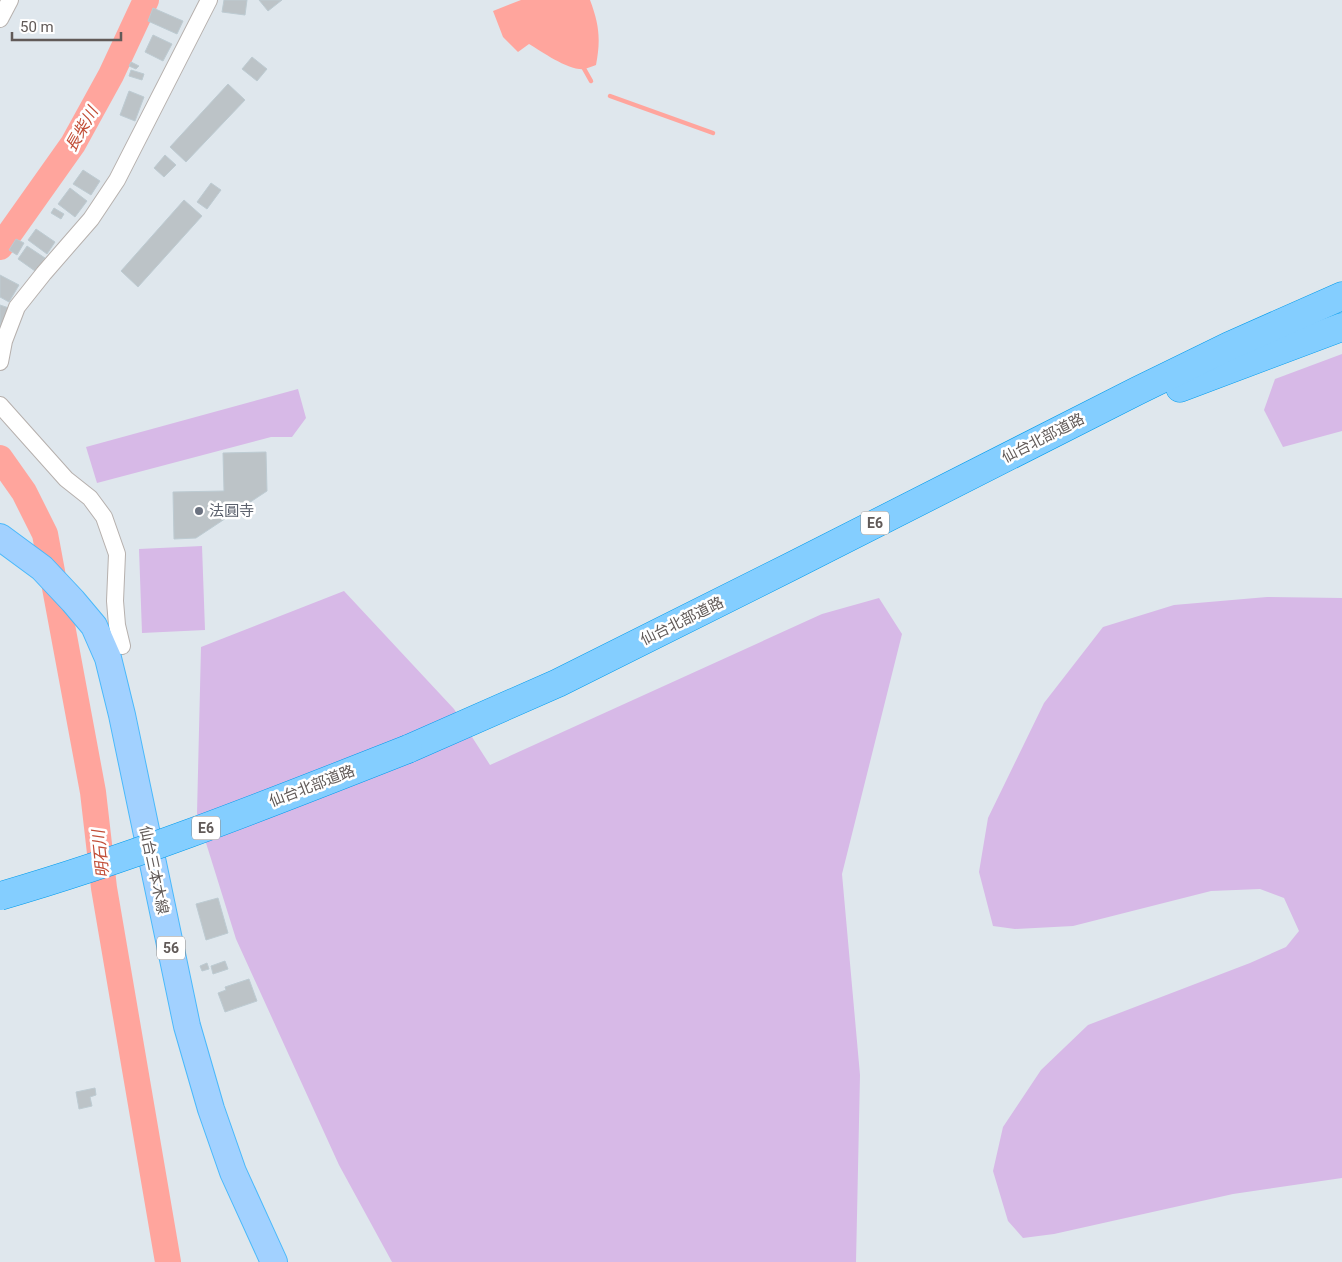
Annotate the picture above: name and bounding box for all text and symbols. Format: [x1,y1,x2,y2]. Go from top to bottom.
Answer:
scale bar [12,10,121,42]
text: 50 m [20,18,54,36]
water label: 長柴川 [61,102,103,155]
street label: 仙台北部道路 [999,410,1087,466]
place label: 法圓寺 [209,502,254,520]
marker: 法圓寺 [193,505,205,517]
road number: E6 [861,512,889,534]
street label: 仙台北部道路 [638,593,726,649]
street label: 仙台北部道路 [267,761,357,811]
road number: E6 [192,816,220,840]
street label: 仙台三本木線 [136,824,172,916]
water label: 明石川 [88,827,112,879]
road number: 56 [157,936,185,960]

